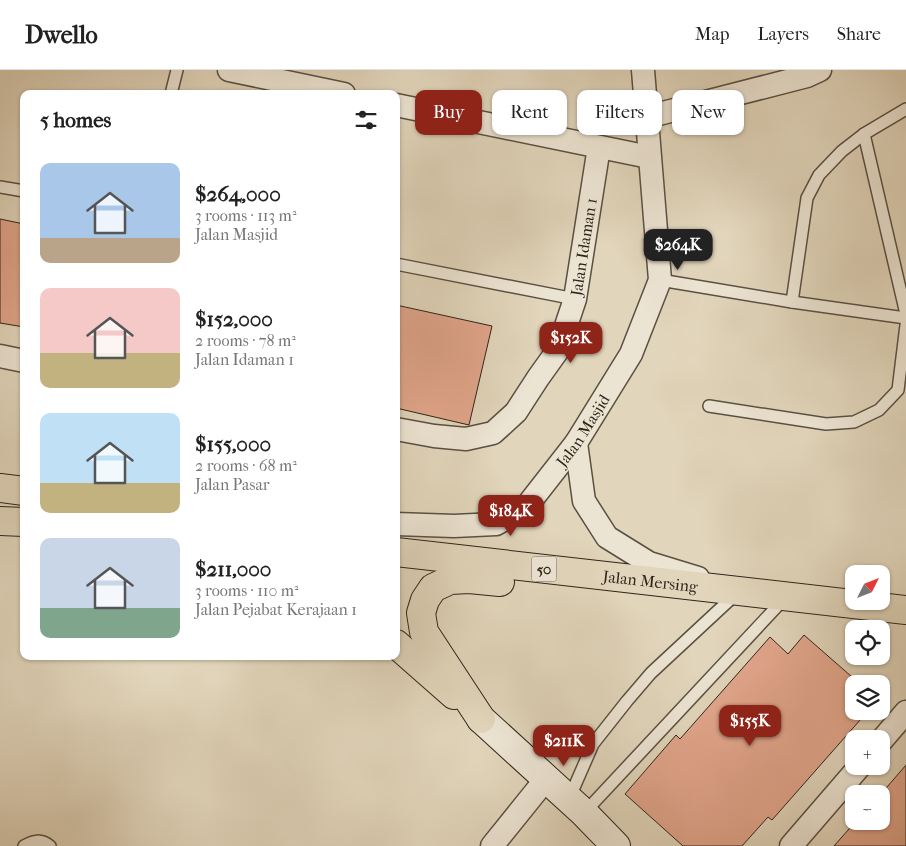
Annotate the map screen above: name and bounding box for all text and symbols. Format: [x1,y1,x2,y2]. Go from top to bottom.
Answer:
text: Dwello [25,21,98,49]
text: Map [695,24,729,45]
text: Layers [757,24,809,45]
text: Share [837,24,881,45]
chip: Buy [415,90,482,135]
chip: Rent [492,90,567,135]
chip: Filters [577,90,662,135]
chip: New [672,90,744,135]
icon: filters [352,106,380,134]
text: 5 homes [40,108,111,132]
text: $264,000 [195,182,281,206]
icon: home [80,183,140,243]
street label: Jalan Idaman 1 [566,197,601,299]
text: 3 rooms · 113 m² [195,206,296,225]
text: Jalan Masjid [195,225,278,244]
pin: $264K [643,228,713,271]
text: $264K [655,235,701,254]
text: $152,000 [195,307,273,331]
icon: home [80,308,140,368]
pin: $152K [536,322,606,364]
text: $152K [550,328,592,347]
text: 2 rooms · 78 m² [195,331,296,350]
text: Jalan Idaman 1 [195,350,294,369]
street label: Jalan Masjid [551,391,614,472]
text: $155,000 [195,432,271,456]
icon: home [80,433,140,493]
text: 2 rooms · 68 m² [195,456,297,475]
text: Jalan Pasar [195,475,270,494]
pin: $184K [476,494,546,537]
text: $184K [489,501,533,520]
road number: 50 [532,556,556,582]
text: $211,000 [195,557,271,581]
icon: home [80,558,140,618]
north arrow [845,565,890,610]
map controls [845,565,890,830]
street label: Jalan Mersing [600,566,699,596]
text: 3 rooms · 110 m² [195,581,299,600]
text: Jalan Pejabat Kerajaan 1 [195,600,357,619]
button: locate [845,620,890,665]
button: layers [845,675,890,720]
pin: $155K [715,704,785,747]
text: $155K [730,711,770,730]
pin: $211K [529,724,599,767]
button: + [845,730,890,775]
text: $211K [544,731,584,750]
button: − [845,785,890,830]

